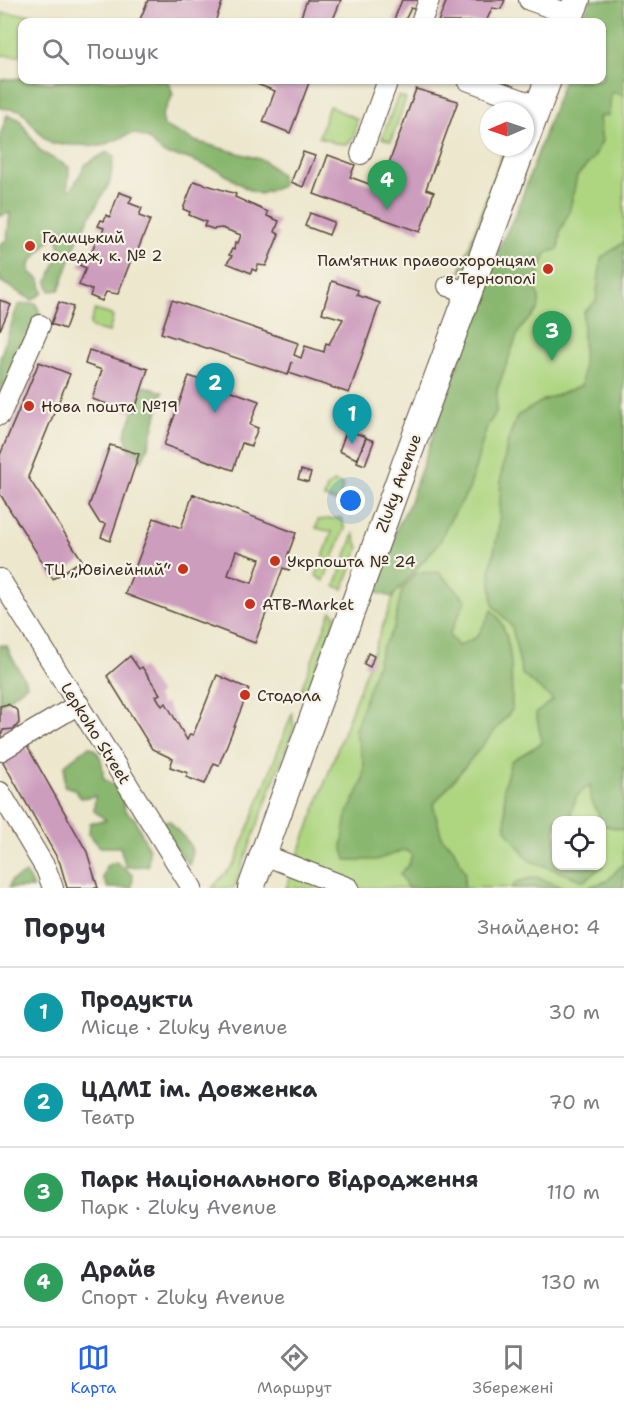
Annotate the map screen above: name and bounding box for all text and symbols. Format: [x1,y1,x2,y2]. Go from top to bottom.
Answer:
search box [18,18,606,84]
icon: search [39,35,72,68]
text: Пошук [87,37,158,66]
north arrow [480,102,534,156]
pin: 4 [368,160,406,210]
place label: Галицький коледж, к. № 2 [42,227,163,266]
marker: Галицький коледж, к. № 2 [23,239,37,253]
place label: Пам'ятник правоохоронцям в Тернополі [317,250,536,289]
marker: Пам'ятник правоохоронцям в Тернополі [541,262,555,276]
pin: 3 [532,312,572,361]
pin: 2 [196,364,234,413]
pin: 1 [332,394,372,444]
place label: Нова пошта №19 [41,396,178,417]
marker: Нова пошта №19 [22,399,36,413]
street label: Zluky Avenue [371,431,426,535]
your location [336,486,365,515]
place label: Укрпошта № 24 [287,551,416,572]
marker: Укрпошта № 24 [268,554,282,568]
place label: ТЦ „Ювілейний“ [44,559,171,580]
marker: ТЦ „Ювілейний“ [176,562,190,576]
place label: ATB-Market [262,594,354,615]
marker: ATB-Market [243,597,257,611]
street label: Lepkoho Street [56,678,135,788]
place label: Стодола [257,685,321,706]
marker: Стодола [238,688,252,702]
map controls [552,816,606,870]
button: locate [552,816,606,870]
text: Поруч [24,910,106,945]
text: Знайдено: 4 [477,914,600,940]
text: Продукти [81,985,193,1014]
text: 1 [39,999,48,1025]
text: 30 m [548,999,600,1025]
text: Місце · Zluky Avenue [81,1014,288,1040]
text: ЦДМІ ім. Довженка [81,1075,317,1104]
text: 2 [37,1089,51,1115]
text: 70 m [548,1089,600,1115]
text: Театр [81,1104,135,1130]
text: Парк Національного Відродження [81,1165,478,1194]
text: 3 [37,1179,51,1205]
text: 110 m [546,1179,600,1205]
text: Парк · Zluky Avenue [81,1194,277,1220]
text: Драйв [81,1255,155,1284]
text: 4 [37,1269,51,1295]
text: 130 m [541,1269,600,1295]
text: Спорт · Zluky Avenue [81,1284,285,1310]
tab: Карта [70,1341,116,1398]
tab: Маршрут [257,1341,332,1398]
tab: Збережені [473,1341,554,1398]

